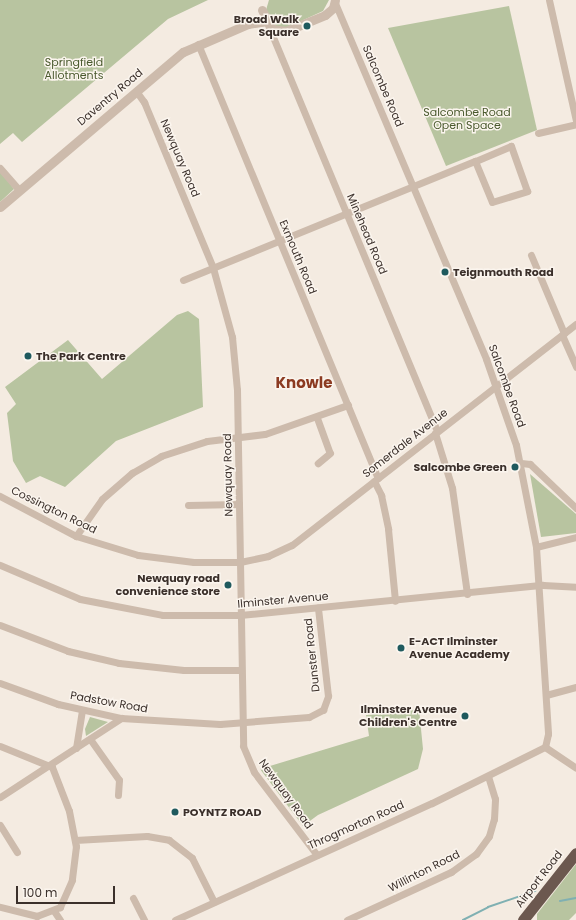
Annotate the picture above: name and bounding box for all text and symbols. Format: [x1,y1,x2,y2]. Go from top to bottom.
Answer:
place label: Broad Walk Square [234,13,299,39]
marker: Broad Walk Square [302,21,312,31]
street label: Salcombe Road [360,43,406,129]
park label: Springfield Allotments [45,56,103,82]
street label: Daventry Road [75,66,145,128]
park label: Salcombe Road Open Space [423,106,511,132]
street label: Newquay Road [158,117,202,199]
street label: Minehead Road [344,192,390,276]
street label: Exmouth Road [277,218,319,296]
place label: Teignmouth Road [453,265,554,279]
marker: Teignmouth Road [440,267,450,277]
street label: Salcombe Road [486,343,528,429]
place label: The Park Centre [36,349,126,363]
marker: The Park Centre [23,351,33,361]
district label: Knowle [276,374,332,392]
street label: Somerdale Avenue [360,406,450,480]
street label: Newquay Road [221,433,235,517]
place label: Salcombe Green [414,460,507,474]
marker: Salcombe Green [510,462,520,472]
street label: Cossington Road [9,484,99,536]
place label: Newquay road convenience store [116,572,220,598]
marker: Newquay road convenience store [223,580,233,590]
street label: Ilminster Avenue [237,589,329,611]
street label: Dunster Road [302,617,322,693]
place label: E-ACT Ilminster Avenue Academy [409,635,510,661]
marker: E-ACT Ilminster Avenue Academy [396,643,406,653]
street label: Padstow Road [69,689,149,715]
place label: Ilminster Avenue Children's Centre [359,703,457,729]
marker: Ilminster Avenue Children's Centre [460,711,470,721]
street label: Newquay Road [256,756,316,832]
street label: Throgmorton Road [306,798,406,852]
place label: POYNTZ ROAD [183,805,261,819]
marker: POYNTZ ROAD [170,807,180,817]
street label: Willinton Road [386,847,462,895]
street label: Airport Road [513,848,565,910]
scale bar [18,878,117,904]
text: 100 m [23,884,57,901]

